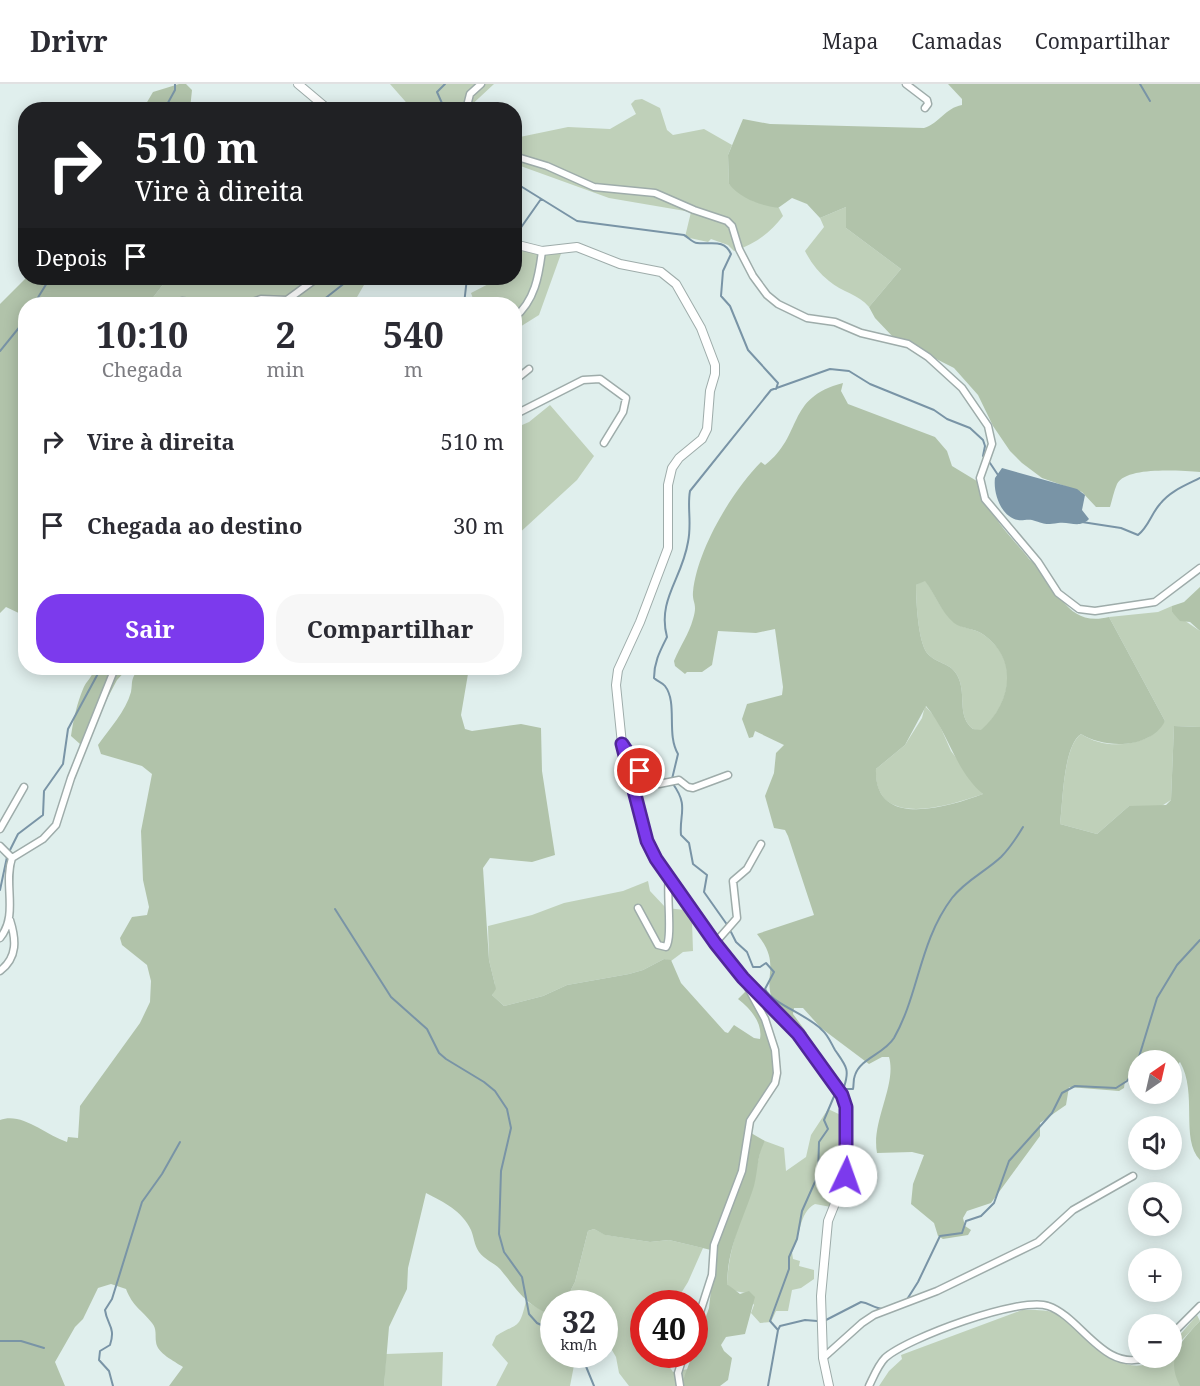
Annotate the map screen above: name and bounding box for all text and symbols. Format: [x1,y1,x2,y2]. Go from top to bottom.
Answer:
text: Drivr [30,22,108,60]
text: Mapa [822,27,878,55]
text: Camadas [911,27,1002,55]
text: Compartilhar [1035,27,1170,55]
text: 510 m [135,118,259,175]
icon: right [36,126,114,204]
text: Vire à direita [135,172,304,209]
icon: arrive [119,240,152,273]
text: Depois [36,242,107,272]
text: 10:10 [96,310,188,359]
text: 2 [275,310,296,359]
text: 540 [383,310,444,359]
text: Chegada [102,356,183,383]
text: min [267,356,305,383]
text: m [404,356,423,383]
icon: right [36,425,69,458]
text: Vire à direita [87,426,235,456]
text: 510 m [441,426,504,456]
icon: arrive [36,509,69,542]
text: Chegada ao destino [87,510,302,540]
text: 30 m [453,510,504,540]
button: Sair [36,594,264,663]
button: Compartilhar [276,594,504,663]
pin [614,745,665,796]
icon: arrive [623,754,656,787]
north arrow [1128,1050,1182,1104]
map controls [1128,1050,1182,1368]
button: sound [1128,1116,1182,1170]
position arrow [814,1144,878,1208]
button: search [1128,1182,1182,1236]
button: + [1128,1248,1182,1302]
speed limit sign: 40 [630,1290,708,1368]
text: 32 [562,1301,596,1342]
button: − [1128,1314,1182,1368]
text: km/h [561,1334,597,1354]

